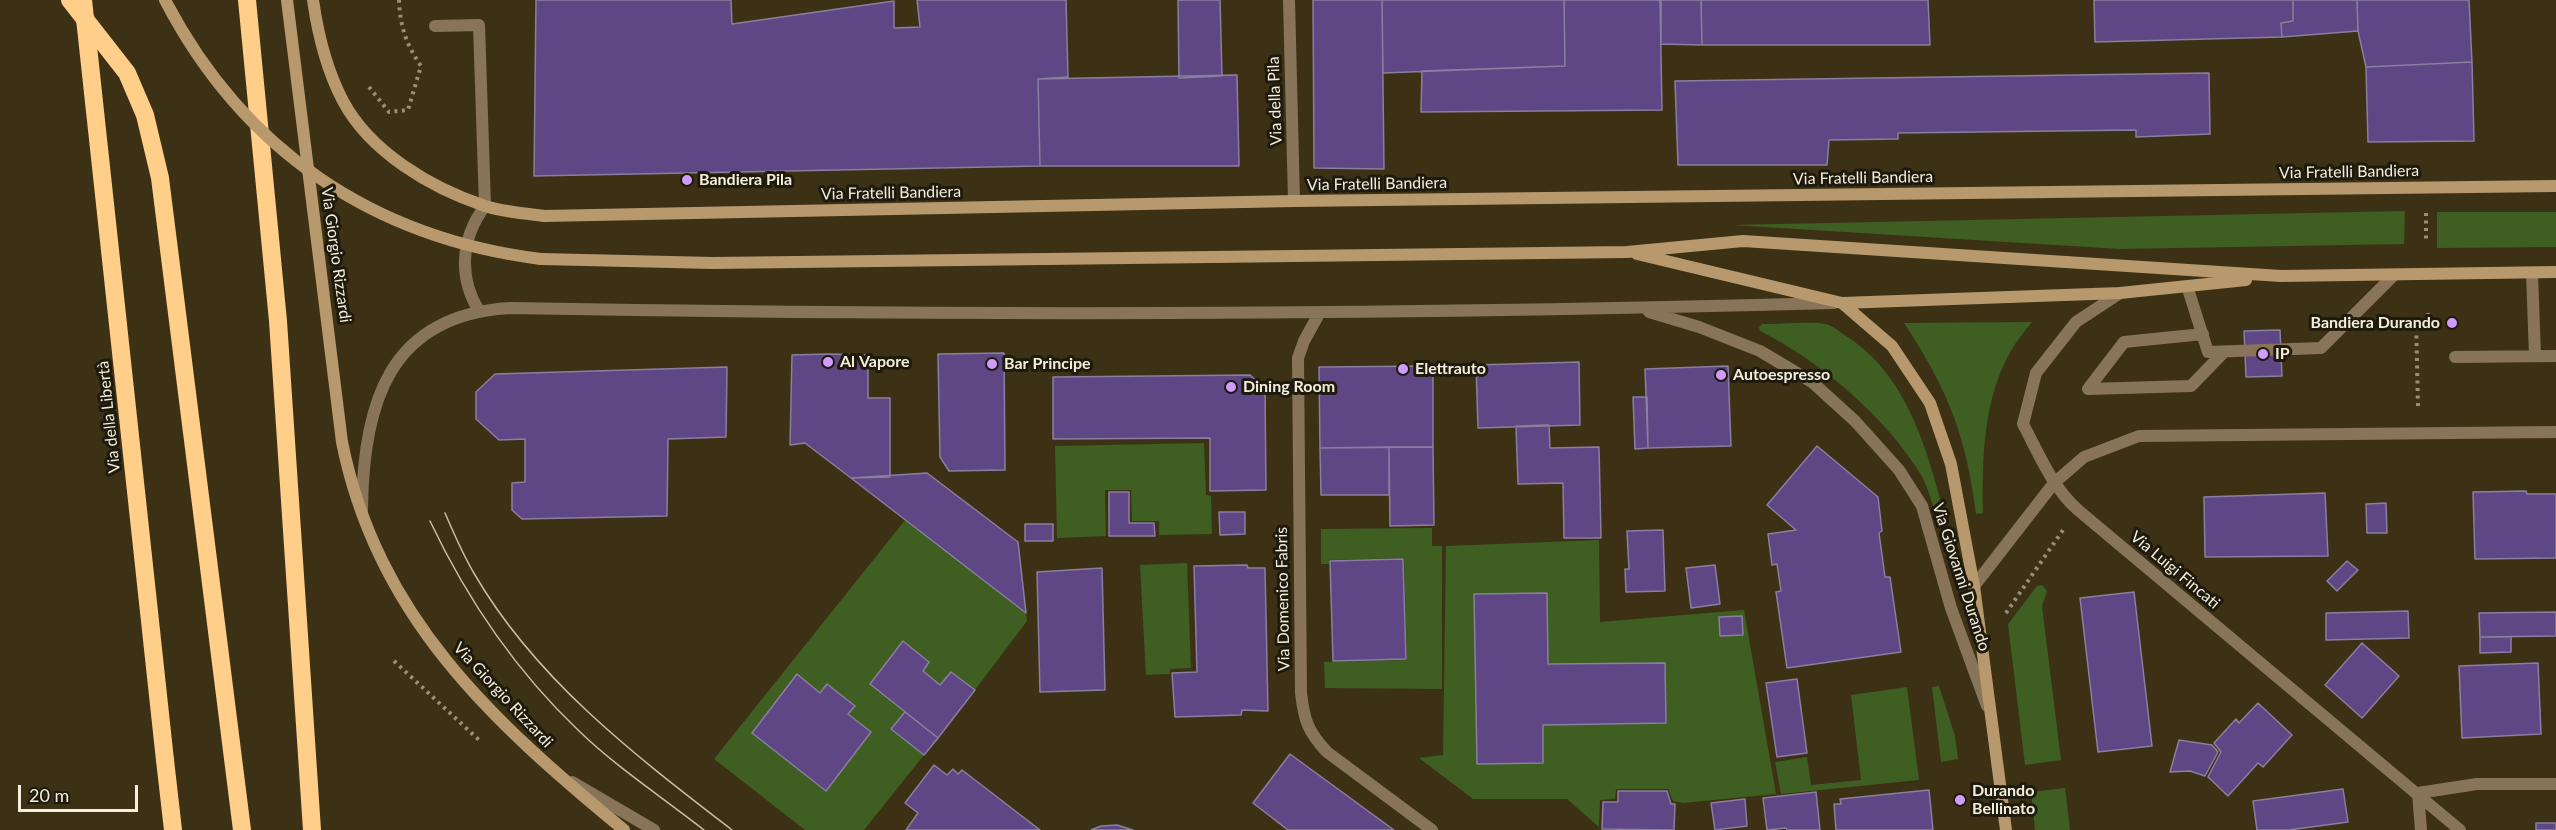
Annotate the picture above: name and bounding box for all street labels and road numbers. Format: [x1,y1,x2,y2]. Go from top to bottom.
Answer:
street label: Via della Pila [1264,56,1286,146]
street label: Via Fratelli Bandiera [2279,161,2419,183]
street label: Via Fratelli Bandiera [1793,167,1933,189]
street label: Via Fratelli Bandiera [1307,173,1447,195]
street label: Via Fratelli Bandiera [821,182,961,204]
street label: Via Giorgio Rizzardi [317,186,355,324]
street label: Via della Libertà [94,360,124,474]
street label: Via Giovanni Durando [1928,501,1994,653]
street label: Via Domenico Fabris [1272,527,1294,671]
street label: Via Luigi Fincati [2126,527,2224,613]
street label: Via Giorgio Rizzardi [449,638,557,752]

